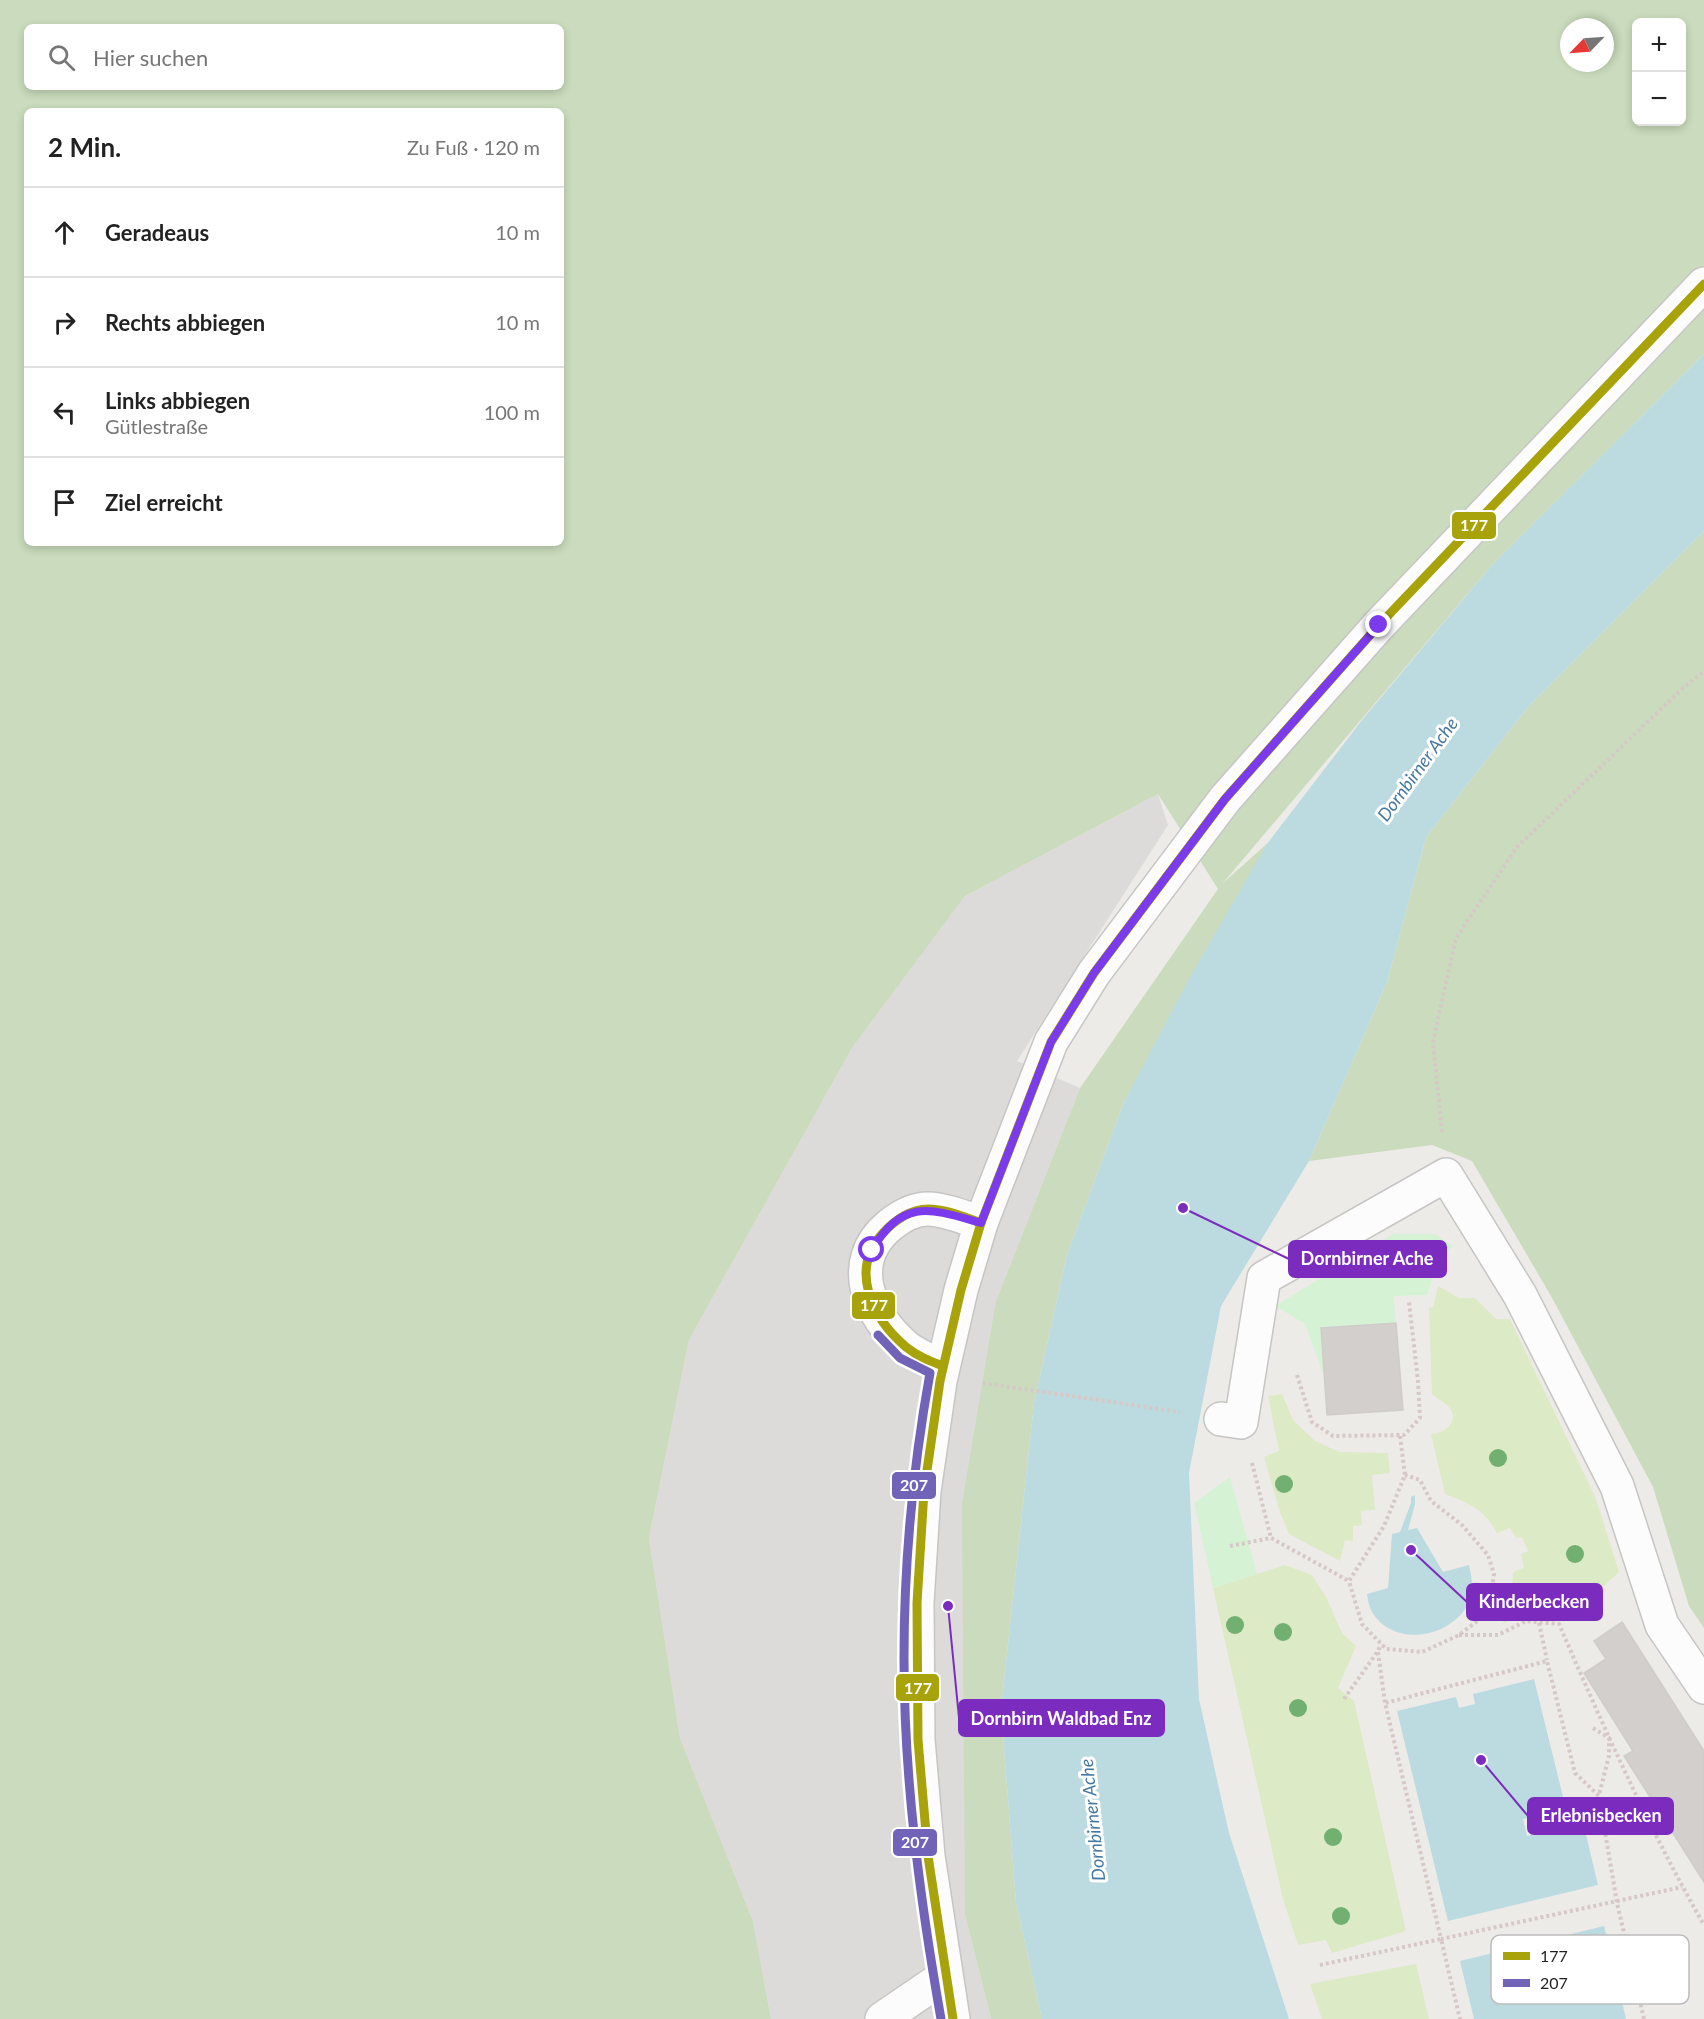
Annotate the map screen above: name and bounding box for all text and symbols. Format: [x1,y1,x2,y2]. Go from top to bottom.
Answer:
north arrow [1560,18,1614,72]
map controls [1632,18,1686,126]
button: + [1632,18,1686,72]
search box [24,24,564,90]
icon: search [45,41,78,74]
text: Hier suchen [93,44,208,71]
button: − [1632,72,1686,126]
text: 2 Min. [48,131,121,163]
text: Zu Fuß · 120 m [407,135,540,159]
icon: ahead [48,216,81,249]
text: Geradeaus [105,219,209,246]
text: 10 m [495,220,540,244]
icon: right [48,306,81,339]
text: Rechts abbiegen [105,309,265,336]
text: 10 m [495,310,540,334]
text: Links abbiegen [105,387,250,414]
icon: left [48,396,81,429]
text: 100 m [484,400,540,424]
text: Gütlestraße [105,414,208,438]
icon: arrive [48,486,81,519]
text: Ziel erreicht [105,489,223,516]
line badge: 177 [1451,511,1497,540]
text: 177 [1460,515,1488,534]
route end [1365,611,1391,637]
water label: Dornbirner Ache [1372,713,1462,825]
route start [858,1236,884,1262]
callout: Dornbirner Ache [1289,1241,1446,1277]
text: Dornbirner Ache [1301,1247,1434,1269]
line badge: 177 [851,1291,896,1320]
text: 177 [860,1295,888,1314]
line badge: 207 [891,1471,937,1500]
text: 207 [900,1475,928,1494]
callout: Kinderbecken [1467,1584,1602,1620]
text: Kinderbecken [1478,1590,1590,1612]
line badge: 177 [895,1673,940,1702]
text: 177 [904,1678,932,1697]
callout: Dornbirn Waldbad Enz [959,1700,1164,1736]
text: Dornbirn Waldbad Enz [971,1707,1151,1729]
water label: Dornbirner Ache [1075,1758,1109,1882]
callout: Erlebnisbecken [1528,1798,1673,1834]
text: Erlebnisbecken [1540,1804,1662,1826]
line badge: 207 [892,1828,938,1857]
text: 207 [901,1832,929,1851]
legend [1491,1935,1689,2004]
text: 177 [1540,1946,1568,1965]
text: 207 [1540,1973,1568,1992]

